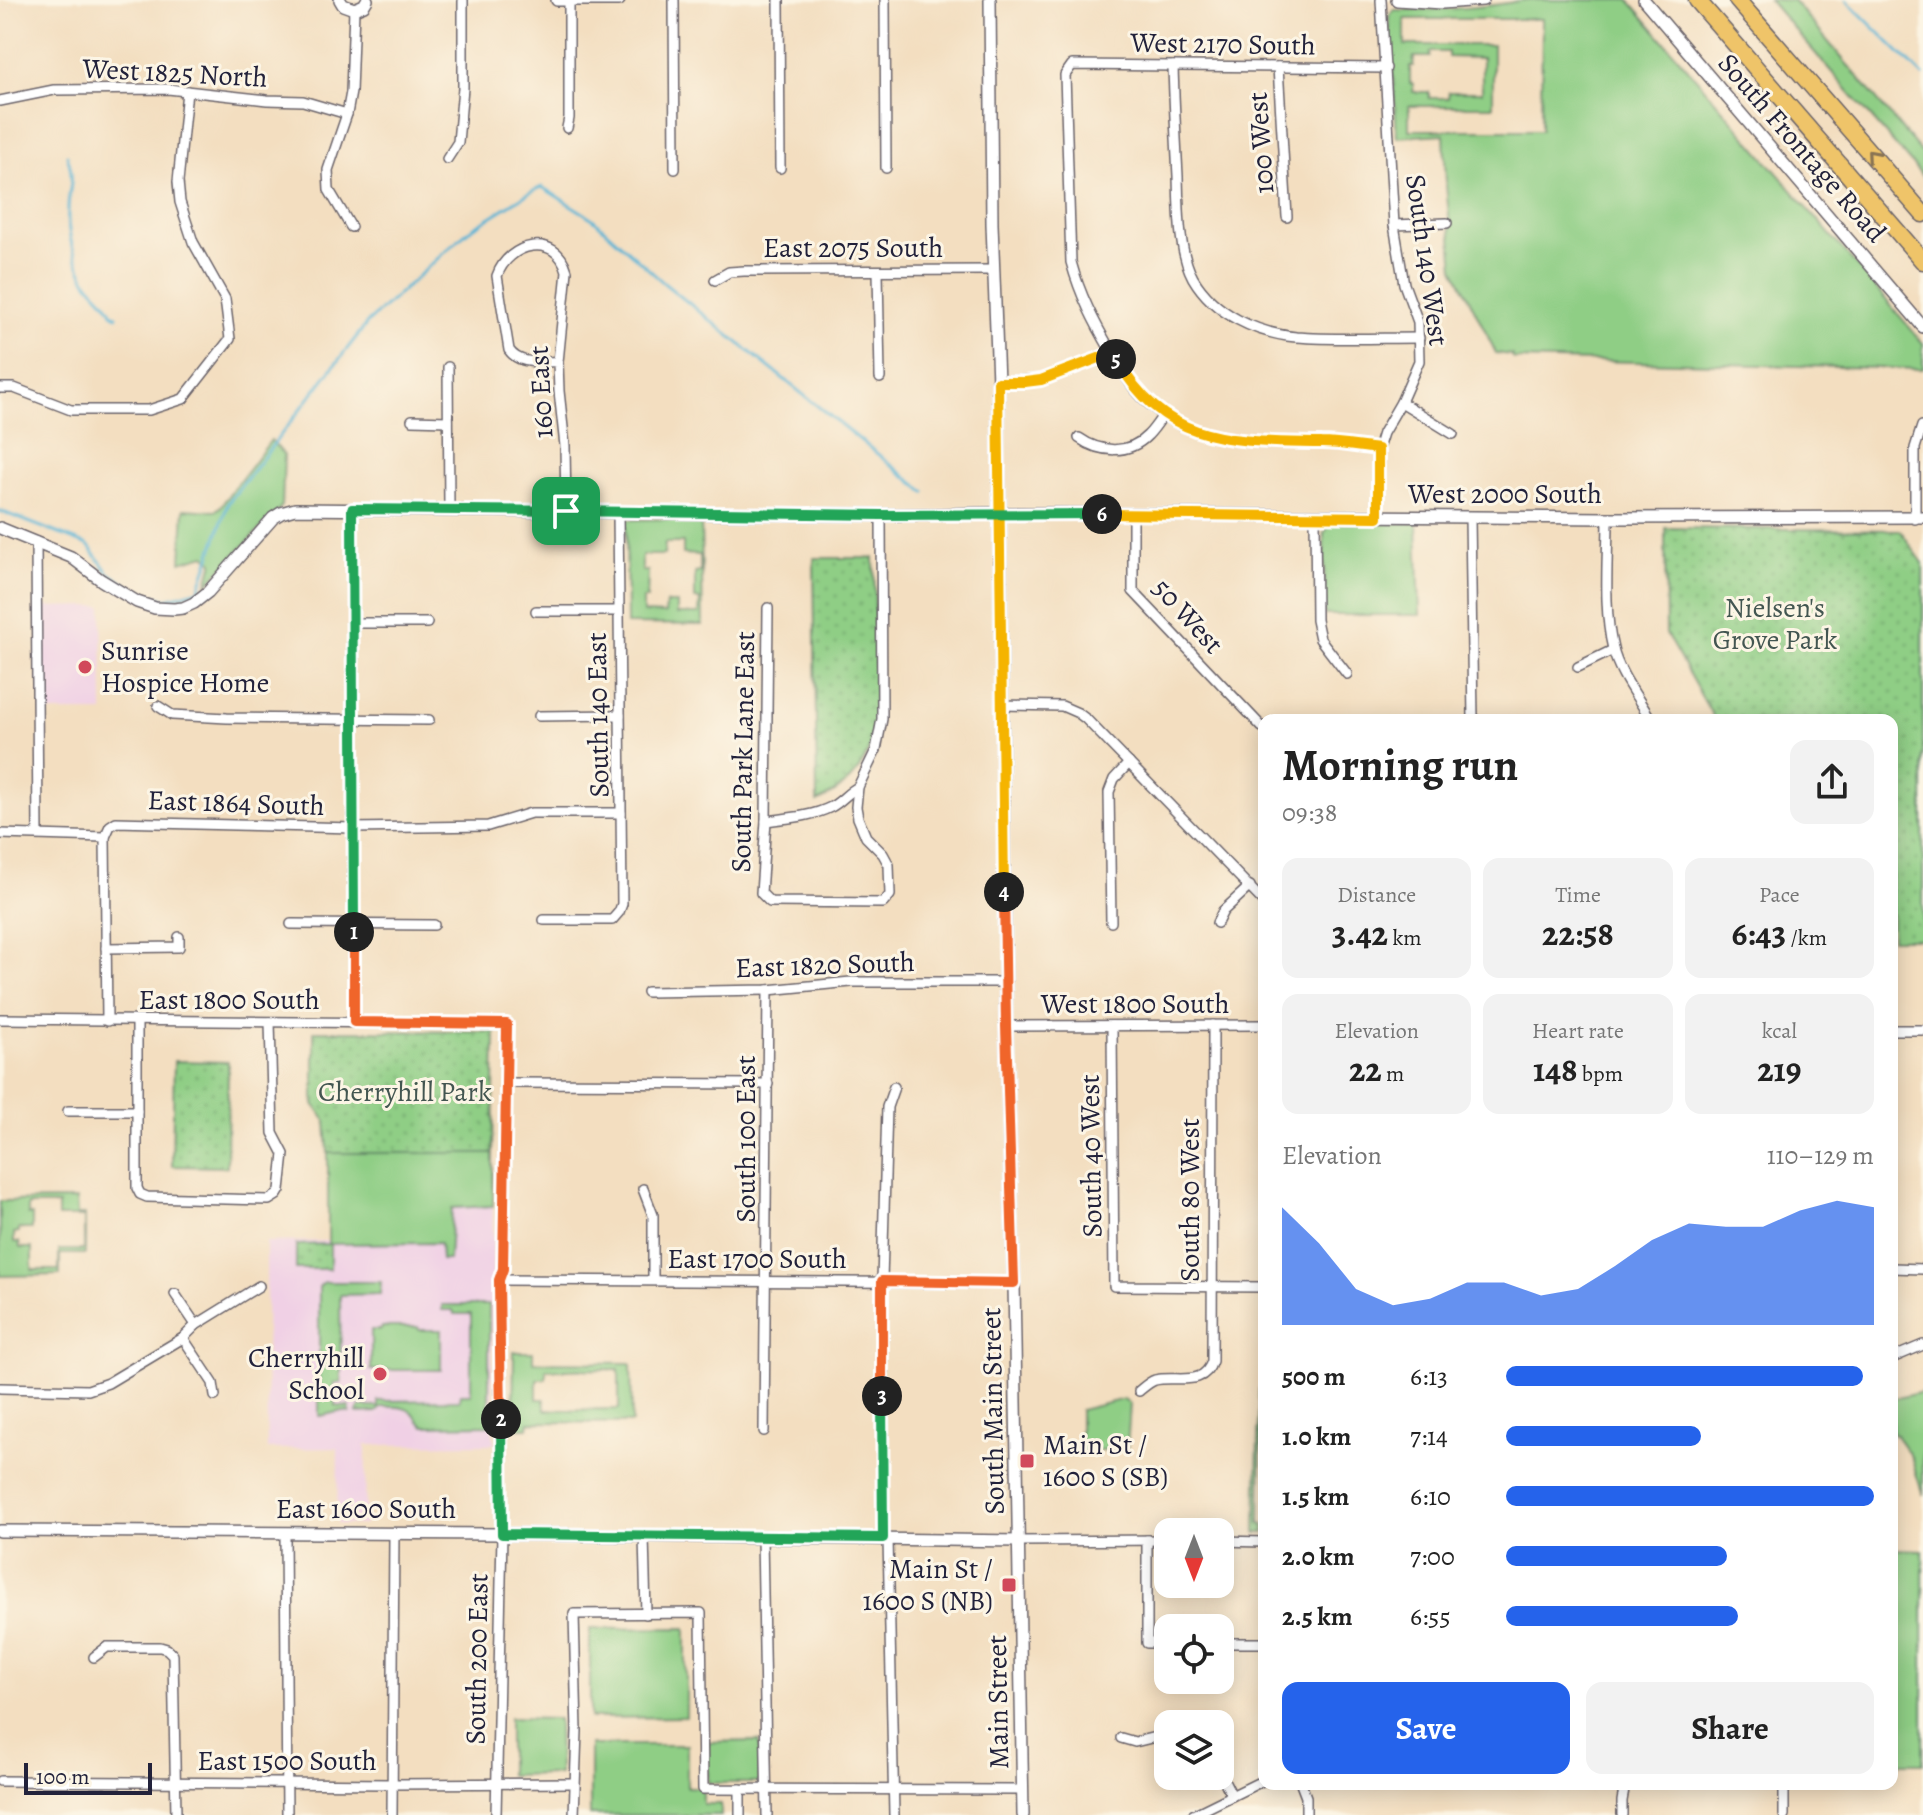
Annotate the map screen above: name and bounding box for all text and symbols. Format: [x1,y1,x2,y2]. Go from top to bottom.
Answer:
street label: West 2170 South [1129,23,1316,65]
street label: South Frontage Road [1709,45,1895,251]
street label: West 1825 North [81,49,268,97]
street label: 100 West [1238,91,1284,195]
one-way arrow [1867,150,1882,165]
street label: South 140 West [1396,172,1458,348]
street label: East 2075 South [763,229,943,267]
pin: 5 [1096,339,1136,379]
text: 5 [1111,344,1121,374]
street label: 160 East [520,345,562,439]
street label: West 2000 South [1407,475,1602,513]
pin [532,477,600,545]
icon: arrive [544,489,588,533]
pin: 6 [1082,494,1122,534]
text: 6 [1097,499,1107,529]
street label: 50 West [1144,570,1232,662]
park label: Nielsen's Grove Park [1713,589,1837,659]
street label: South Park Lane East [722,631,764,873]
place label: Sunrise Hospice Home [101,632,269,702]
street label: South 140 East [578,632,618,798]
marker: Sunrise Hospice Home [76,658,94,676]
text: Morning run [1282,735,1518,795]
button: share [1790,740,1874,824]
street label: East 1864 South [147,781,325,825]
text: 09:38 [1282,795,1337,830]
pin: 4 [984,872,1024,912]
text: 4 [999,877,1009,907]
text: Distance [1337,880,1416,910]
text: Time [1555,880,1601,910]
text: Pace [1759,880,1800,910]
text: 3.42 [1332,910,1388,957]
text: 22:58 [1542,910,1614,957]
text: 6:43 [1732,910,1786,957]
pin: 1 [334,912,374,952]
text: 1 [350,917,358,947]
text: km [1388,923,1422,953]
text: /km [1786,923,1827,953]
street label: East 1820 South [735,943,915,987]
street label: East 1800 South [138,981,320,1019]
street label: West 1800 South [1040,985,1229,1023]
text: Elevation [1334,1016,1419,1046]
text: Heart rate [1532,1016,1624,1046]
text: kcal [1762,1016,1797,1046]
text: 22 [1349,1046,1382,1093]
text: 148 [1533,1046,1578,1093]
text: 219 [1757,1046,1801,1093]
street label: South 100 East [727,1055,765,1223]
text: m [1382,1059,1404,1089]
text: bpm [1578,1059,1623,1089]
park label: Cherryhill Park [318,1073,492,1111]
street label: South 40 West [1071,1074,1111,1238]
street label: South 80 West [1171,1118,1209,1282]
text: Elevation [1282,1138,1382,1173]
text: 110–129 m [1767,1138,1874,1173]
street label: East 1700 South [667,1240,847,1278]
street label: South Main Street [972,1307,1014,1515]
place label: Cherryhill School [248,1339,364,1409]
text: 500 m [1282,1359,1346,1394]
text: 6:13 [1410,1359,1448,1394]
marker: Cherryhill School [371,1365,389,1383]
pin: 3 [862,1376,902,1416]
text: 3 [877,1381,887,1411]
pin: 2 [481,1399,521,1439]
text: 2 [496,1404,506,1434]
text: 1.0 km [1282,1419,1351,1454]
text: 7:14 [1410,1419,1448,1454]
place label: Main St / 1600 S (SB) [1043,1426,1168,1496]
marker: Main St / 1600 S (SB) [1018,1452,1036,1470]
text: 1.5 km [1282,1479,1349,1514]
text: 6:10 [1410,1479,1451,1514]
street label: East 1600 South [276,1490,456,1528]
north arrow [1154,1518,1234,1598]
map controls [1154,1518,1234,1790]
text: 2.0 km [1282,1539,1355,1574]
text: 7:00 [1410,1539,1455,1574]
place label: Main St / 1600 S (NB) [862,1550,993,1620]
street label: South 200 East [457,1573,497,1745]
marker: Main St / 1600 S (NB) [1000,1576,1018,1594]
text: 2.5 km [1282,1599,1353,1634]
text: 6:55 [1410,1599,1451,1634]
button: locate [1154,1614,1234,1694]
street label: Main Street [978,1635,1018,1769]
button: Save [1282,1682,1570,1774]
button: Share [1586,1682,1874,1774]
button: layers [1154,1710,1234,1790]
street label: East 1500 South [197,1742,377,1780]
scale bar [24,1759,152,1795]
text: 100 m [36,1762,90,1792]

